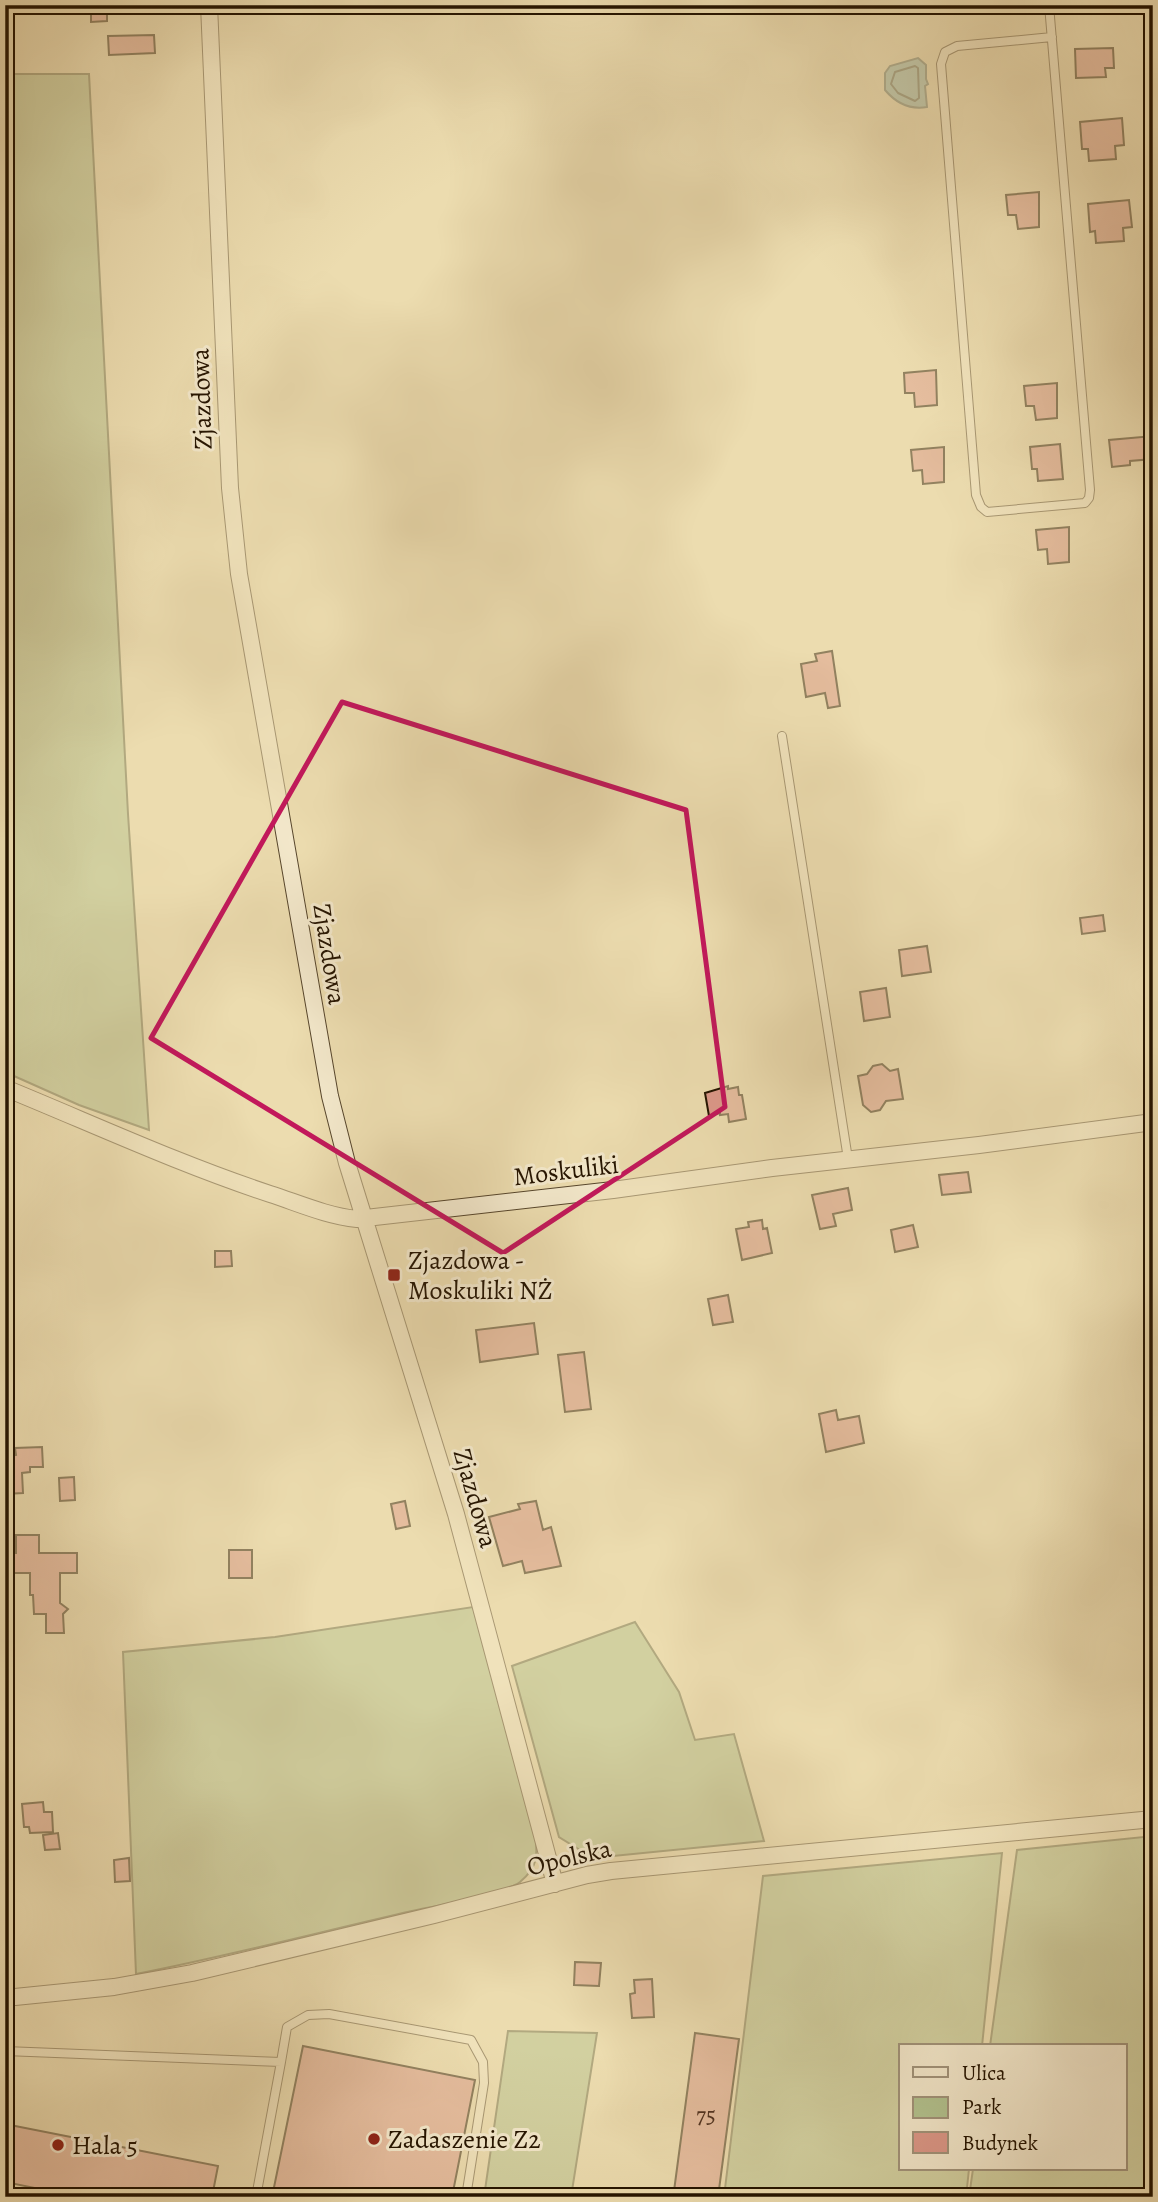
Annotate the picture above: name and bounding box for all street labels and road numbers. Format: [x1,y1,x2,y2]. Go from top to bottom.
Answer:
street label: Zjazdowa [182,347,221,450]
street label: Zjazdowa [304,901,355,1007]
street label: Moskuliki [511,1147,621,1194]
street label: Zjazdowa [445,1444,506,1552]
street label: Opolska [523,1831,615,1884]

